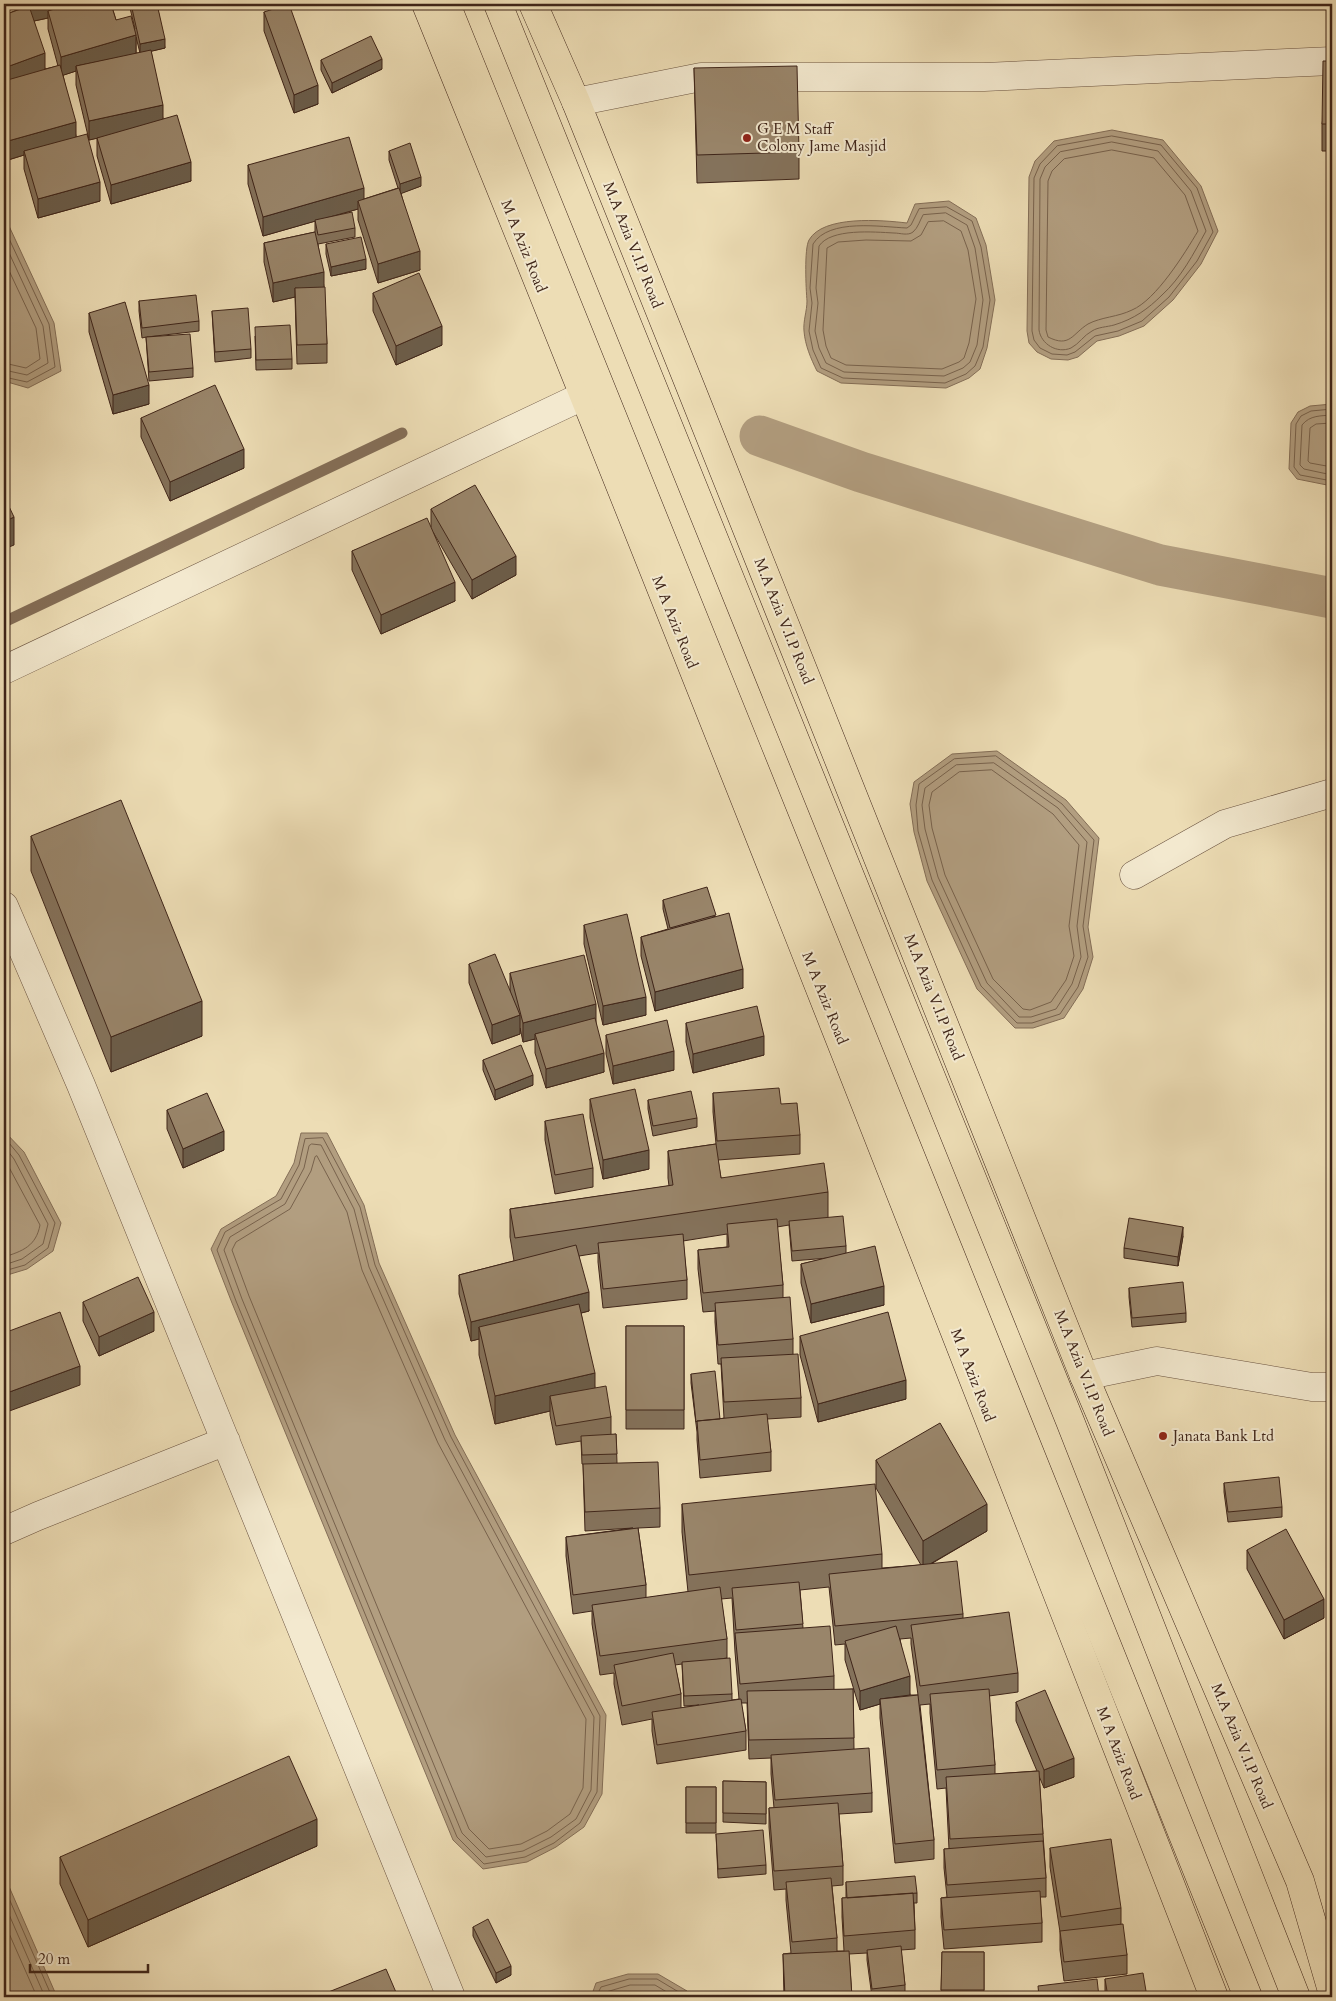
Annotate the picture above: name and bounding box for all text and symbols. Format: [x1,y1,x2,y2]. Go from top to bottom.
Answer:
place label: G E M Staff Colony Jame Masjid [757,119,886,156]
marker: G E M Staff Colony Jame Masjid [741,132,753,144]
street label: M.A Azia V.I.P Road [599,179,667,311]
street label: M A Aziz Road [496,197,552,295]
street label: M.A Azia V.I.P Road [750,555,818,687]
street label: M A Aziz Road [647,573,703,671]
street label: M.A Azia V.I.P Road [900,931,968,1063]
street label: M A Aziz Road [797,949,853,1047]
street label: M.A Azia V.I.P Road [1050,1307,1118,1439]
street label: M A Aziz Road [946,1326,1000,1424]
place label: Janata Bank Ltd [1171,1426,1274,1446]
marker: Janata Bank Ltd [1157,1430,1169,1442]
street label: M.A Azia V.I.P Road [1207,1680,1277,1812]
street label: M A Aziz Road [1092,1704,1146,1802]
scale bar [30,1941,148,1973]
text: 20 m [38,1949,70,1969]

